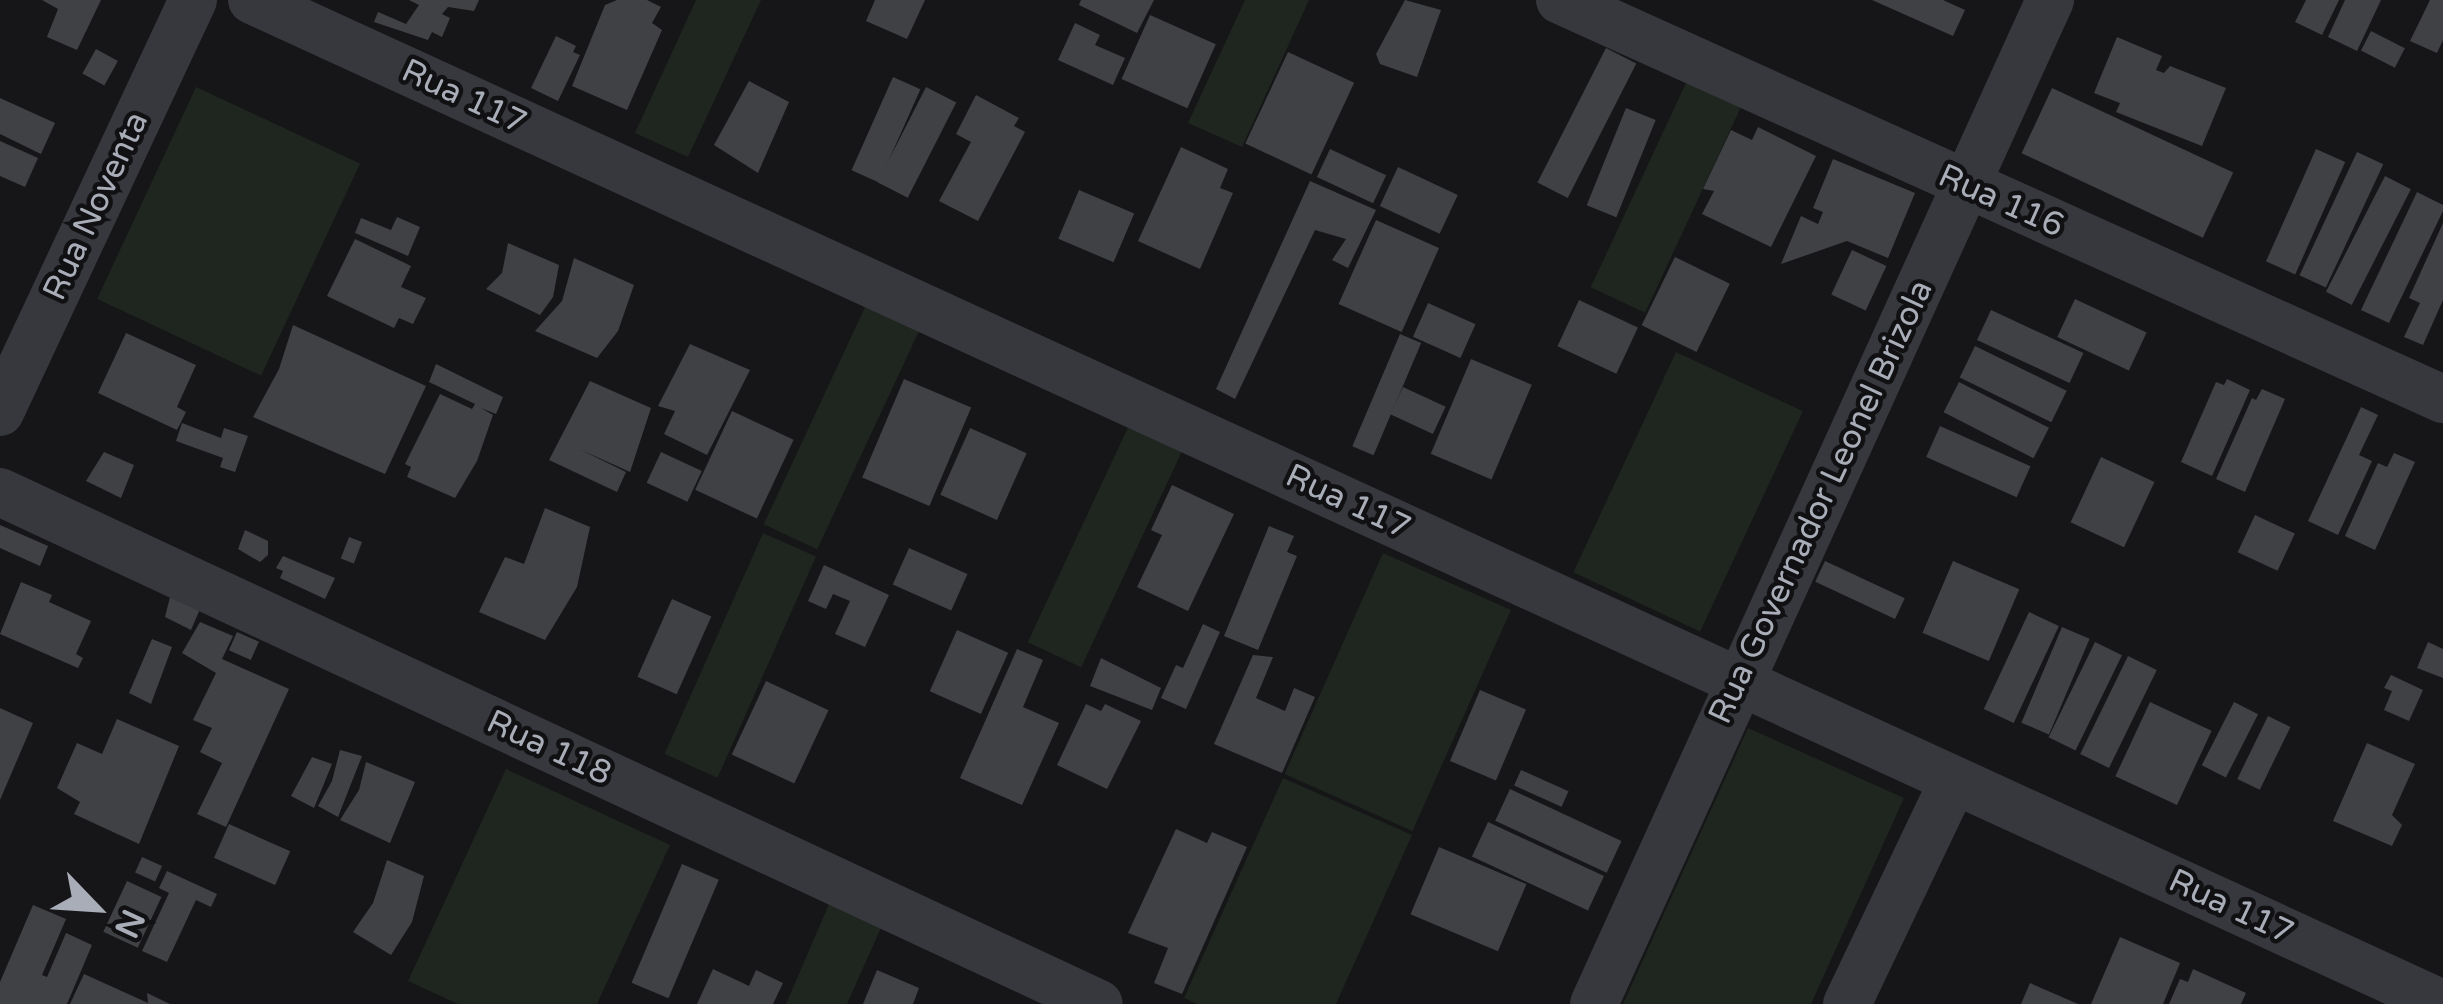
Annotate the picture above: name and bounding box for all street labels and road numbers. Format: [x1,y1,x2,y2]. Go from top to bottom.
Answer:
street label: Rua 117 [395,51,533,143]
street label: Rua Noventa [35,105,157,307]
street label: Rua 116 [1932,156,2070,246]
street label: Rua Governador Leonel Brizola [1701,274,1941,730]
street label: Rua 117 [1279,456,1417,548]
street label: Rua 118 [480,702,618,794]
street label: Rua 117 [2162,861,2300,953]

